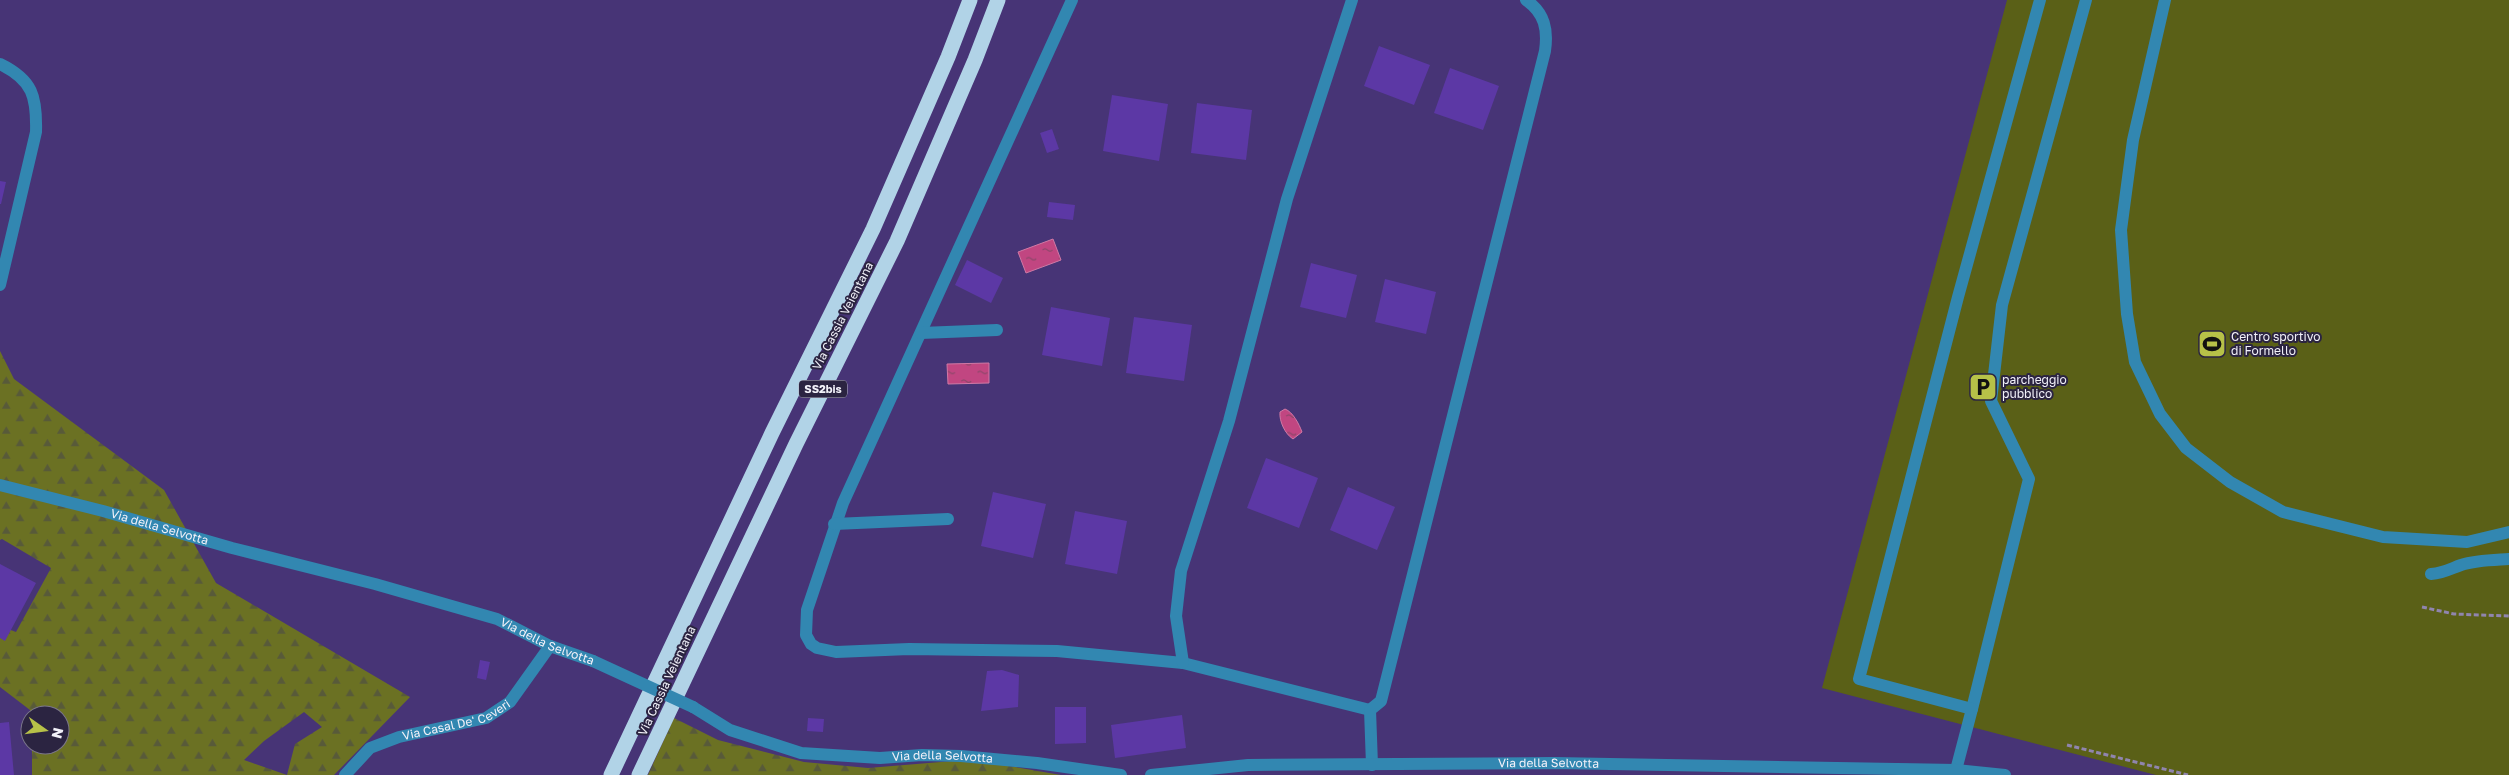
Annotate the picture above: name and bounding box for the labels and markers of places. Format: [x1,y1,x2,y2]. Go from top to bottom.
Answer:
sports icon: Centro sportivo di Formello [2197,329,2227,359]
place label: Centro sportivo di Formello [2231,329,2321,358]
parking icon: parcheggio pubblico [1968,372,1998,402]
place label: parcheggio pubblico [2002,372,2067,401]

